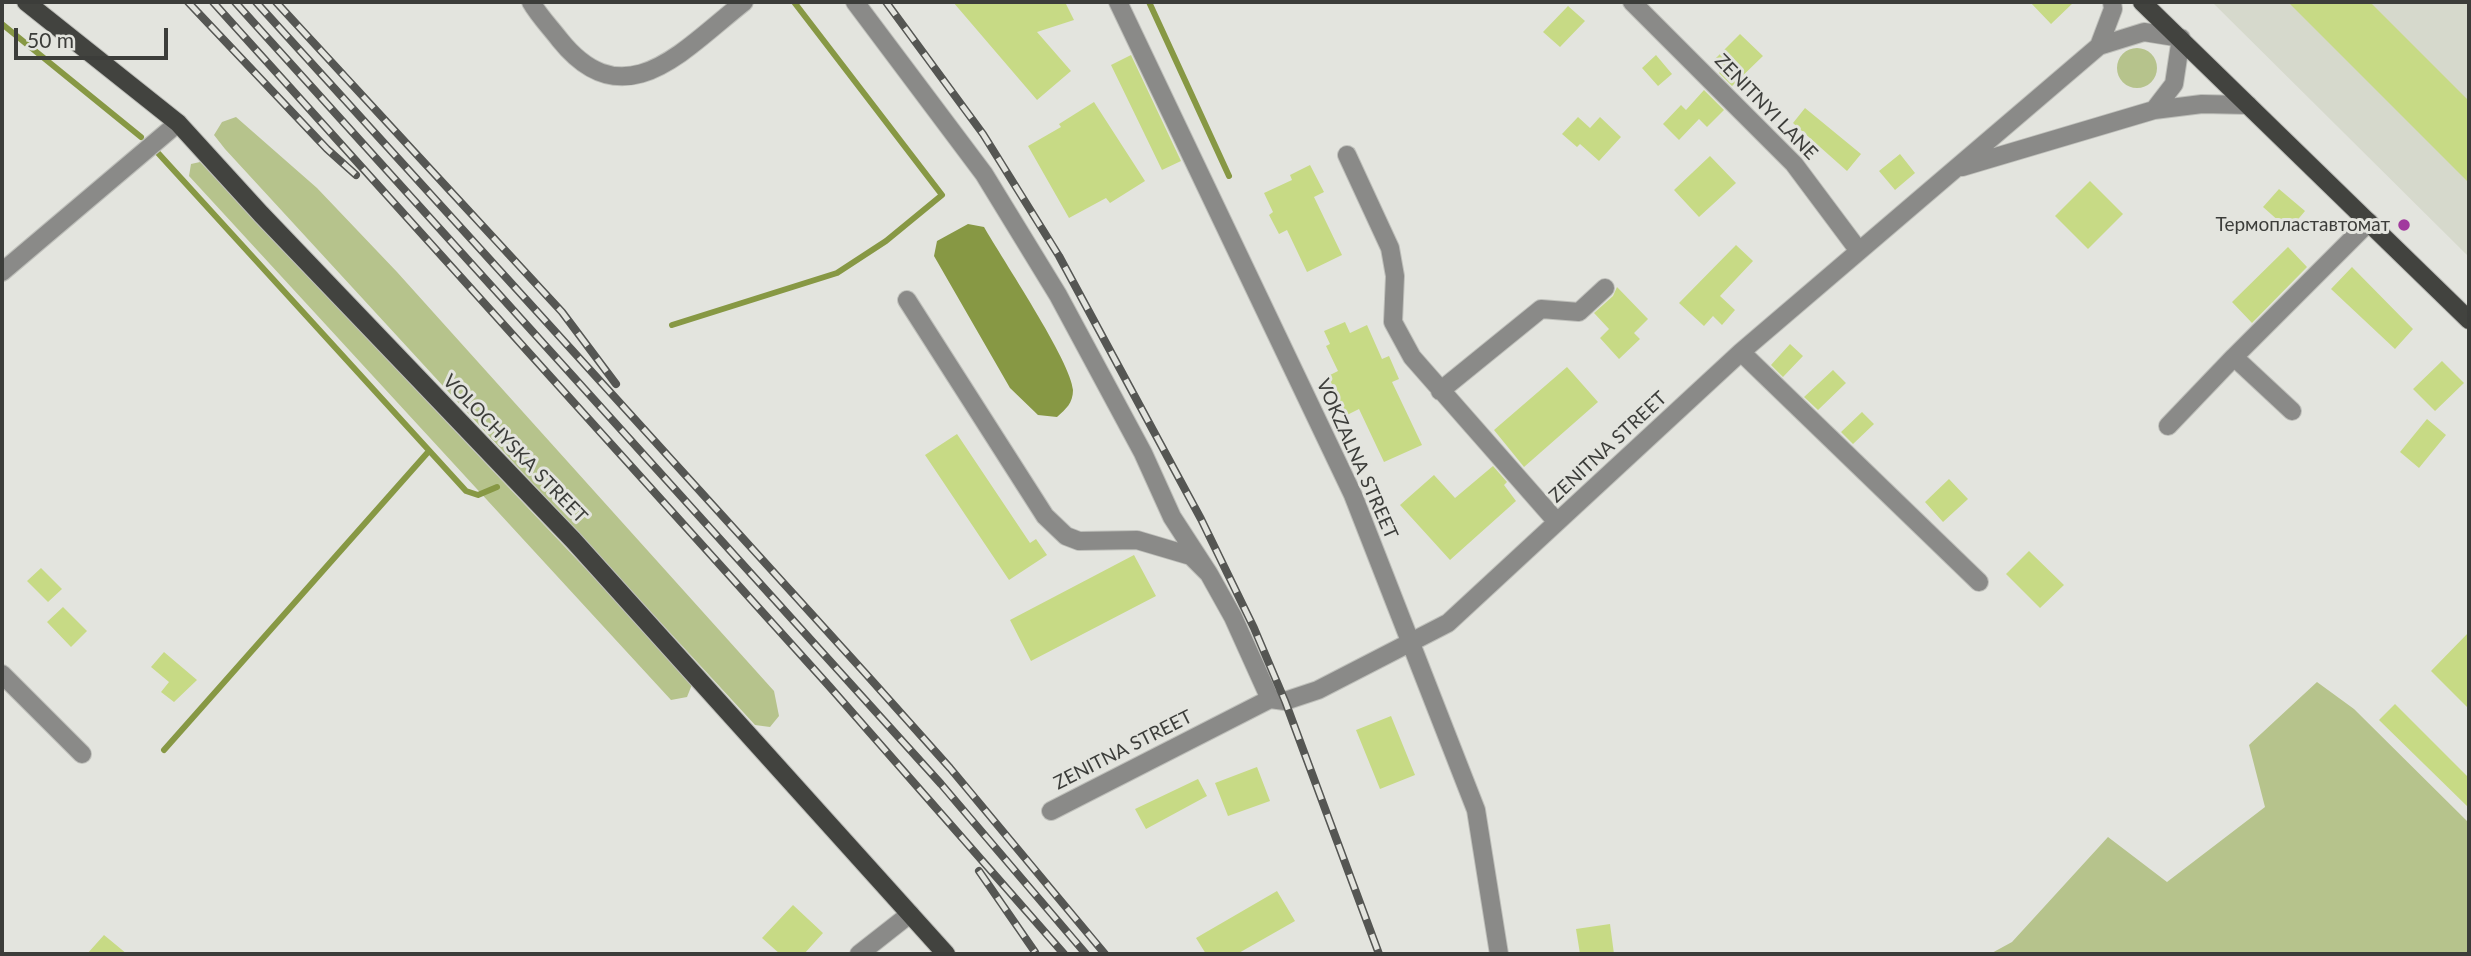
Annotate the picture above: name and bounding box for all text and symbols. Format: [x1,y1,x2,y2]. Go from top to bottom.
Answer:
scale bar [18,14,172,58]
text: 50 m [27,27,74,52]
street label: ZENITNYI LANE [1710,49,1822,165]
place label: Термопластавтомат [2215,214,2390,236]
marker: Термопластавтомат [2396,217,2412,233]
street label: VOLOCHYSKA STREET [438,370,592,528]
street label: VOKZALNA STREET [1311,375,1403,543]
street label: ZENITNA STREET [1545,387,1671,507]
street label: ZENITNA STREET [1050,705,1196,795]

